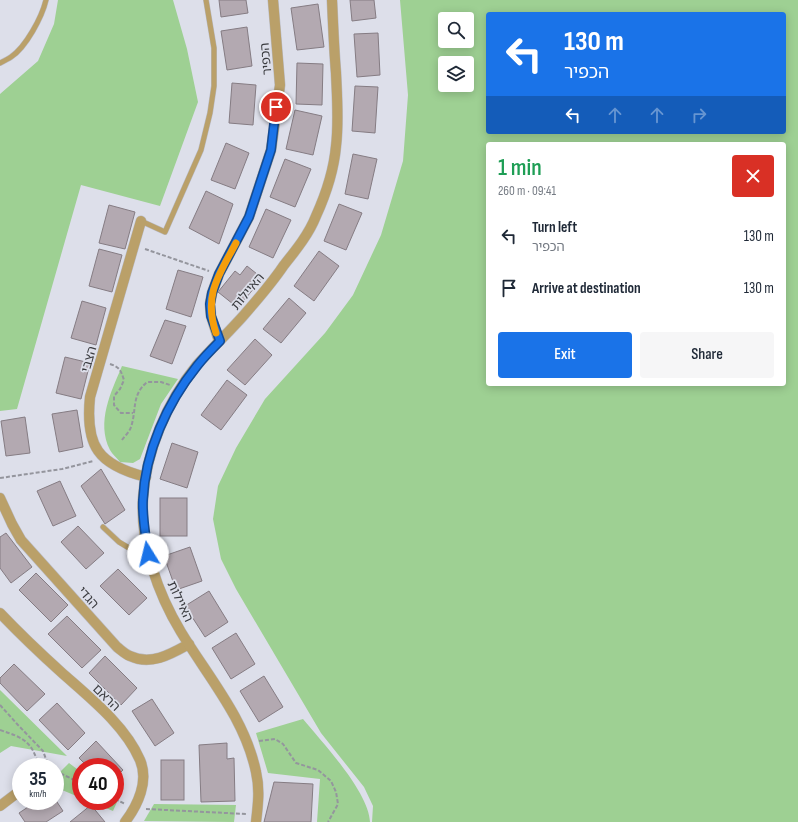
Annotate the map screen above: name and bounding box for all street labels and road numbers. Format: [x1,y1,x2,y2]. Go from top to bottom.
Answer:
street label: הכפיר [257,42,275,76]
street label: האיילות [228,270,268,313]
street label: הצבי [78,344,100,374]
street label: האיילות [164,578,197,624]
street label: הגדי [74,583,102,612]
street label: הראם [89,681,123,715]

